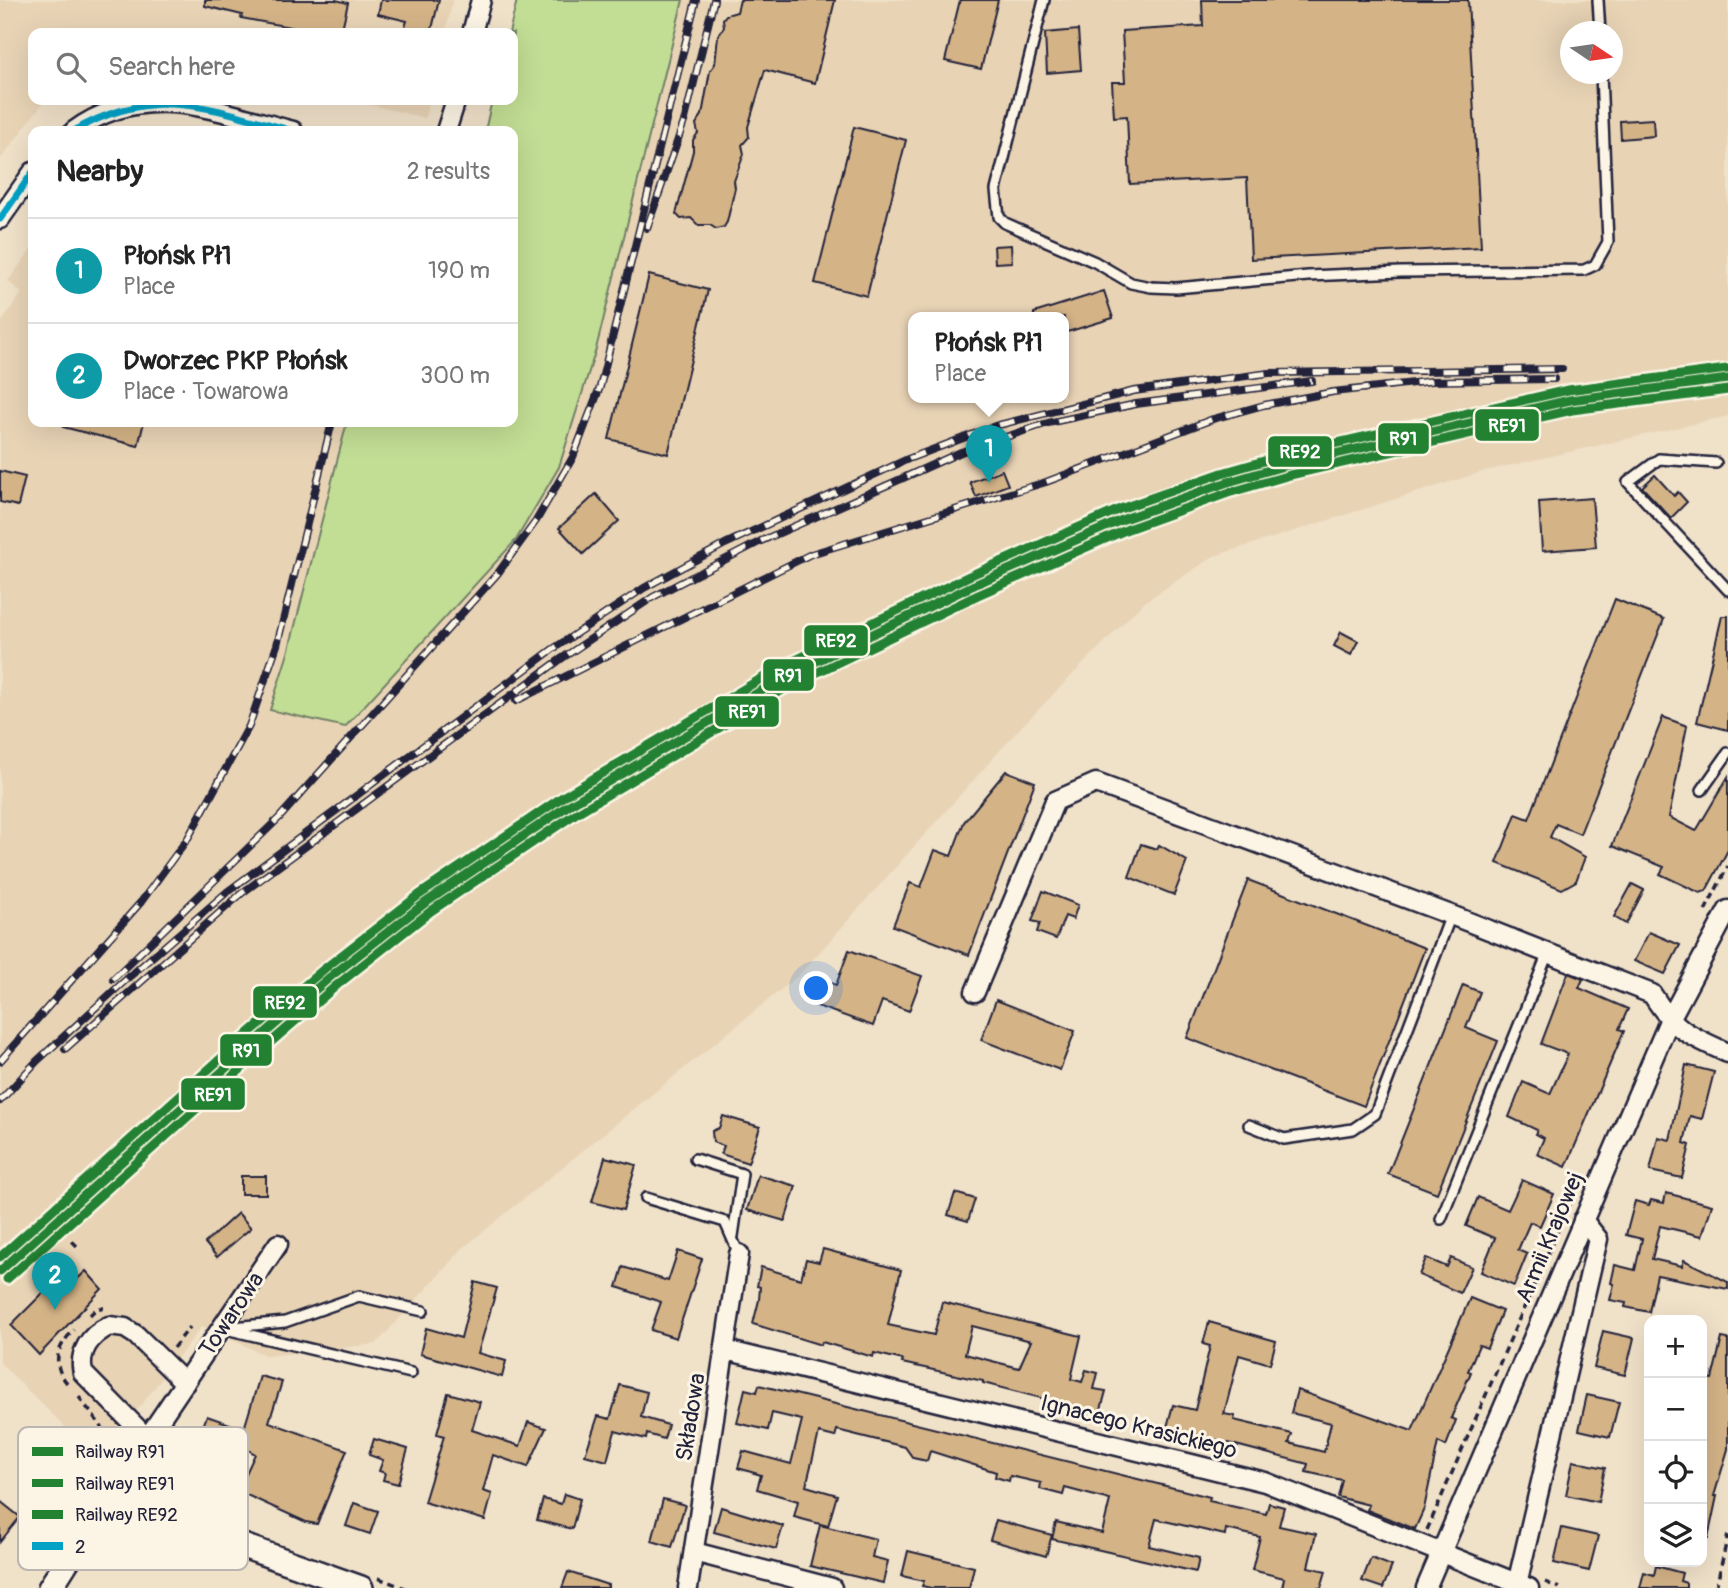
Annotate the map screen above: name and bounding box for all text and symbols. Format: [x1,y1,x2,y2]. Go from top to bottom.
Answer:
north arrow [1560,21,1623,84]
search box [28,28,518,105]
icon: search [52,48,90,86]
text: Search here [108,51,235,83]
text: Nearby [56,153,143,190]
text: 2 results [407,157,490,186]
text: Płońsk Pł1 [123,240,232,272]
text: 1 [75,256,84,285]
text: 190 m [428,256,490,285]
text: Place [123,272,175,301]
popup [908,312,1069,403]
text: Płońsk Pł1 [934,327,1043,359]
text: Dworzec PKP Płońsk [123,345,348,377]
text: Place [934,359,986,388]
text: 2 [73,361,85,390]
text: 300 m [420,361,490,390]
text: Place · Towarowa [123,377,288,406]
line badge: RE91 [1474,408,1540,442]
text: RE91 [1488,414,1526,438]
line badge: R91 [1377,422,1430,455]
pin: 1 [966,425,1012,483]
text: R91 [1389,427,1417,451]
line badge: RE92 [1267,435,1333,468]
text: RE92 [1279,440,1321,464]
line badge: RE92 [803,624,869,657]
text: RE92 [815,629,857,653]
line badge: R91 [762,658,815,692]
text: R91 [774,664,802,688]
line badge: RE91 [714,695,780,728]
text: RE91 [728,700,766,724]
your location [799,971,833,1005]
line badge: RE92 [252,985,318,1019]
text: RE92 [264,991,306,1015]
line badge: R91 [219,1033,273,1067]
text: R91 [232,1039,260,1063]
line badge: RE91 [180,1077,246,1111]
text: RE91 [194,1083,232,1107]
street label: Armii Krajowej [1509,1168,1590,1307]
pin: 2 [32,1252,78,1310]
street label: Towarowa [193,1266,270,1362]
map controls [1644,1315,1707,1567]
button: + [1644,1315,1707,1378]
street label: Składowa [669,1371,712,1463]
button: − [1644,1378,1707,1441]
street label: Ignacego Krasickiego [1038,1388,1240,1465]
legend [18,1427,248,1570]
text: Railway R91 [75,1440,165,1464]
button: locate [1644,1441,1707,1504]
text: Railway RE91 [75,1472,175,1496]
text: Railway RE92 [75,1503,178,1527]
button: layers [1644,1504,1707,1567]
text: 2 [75,1535,86,1559]

